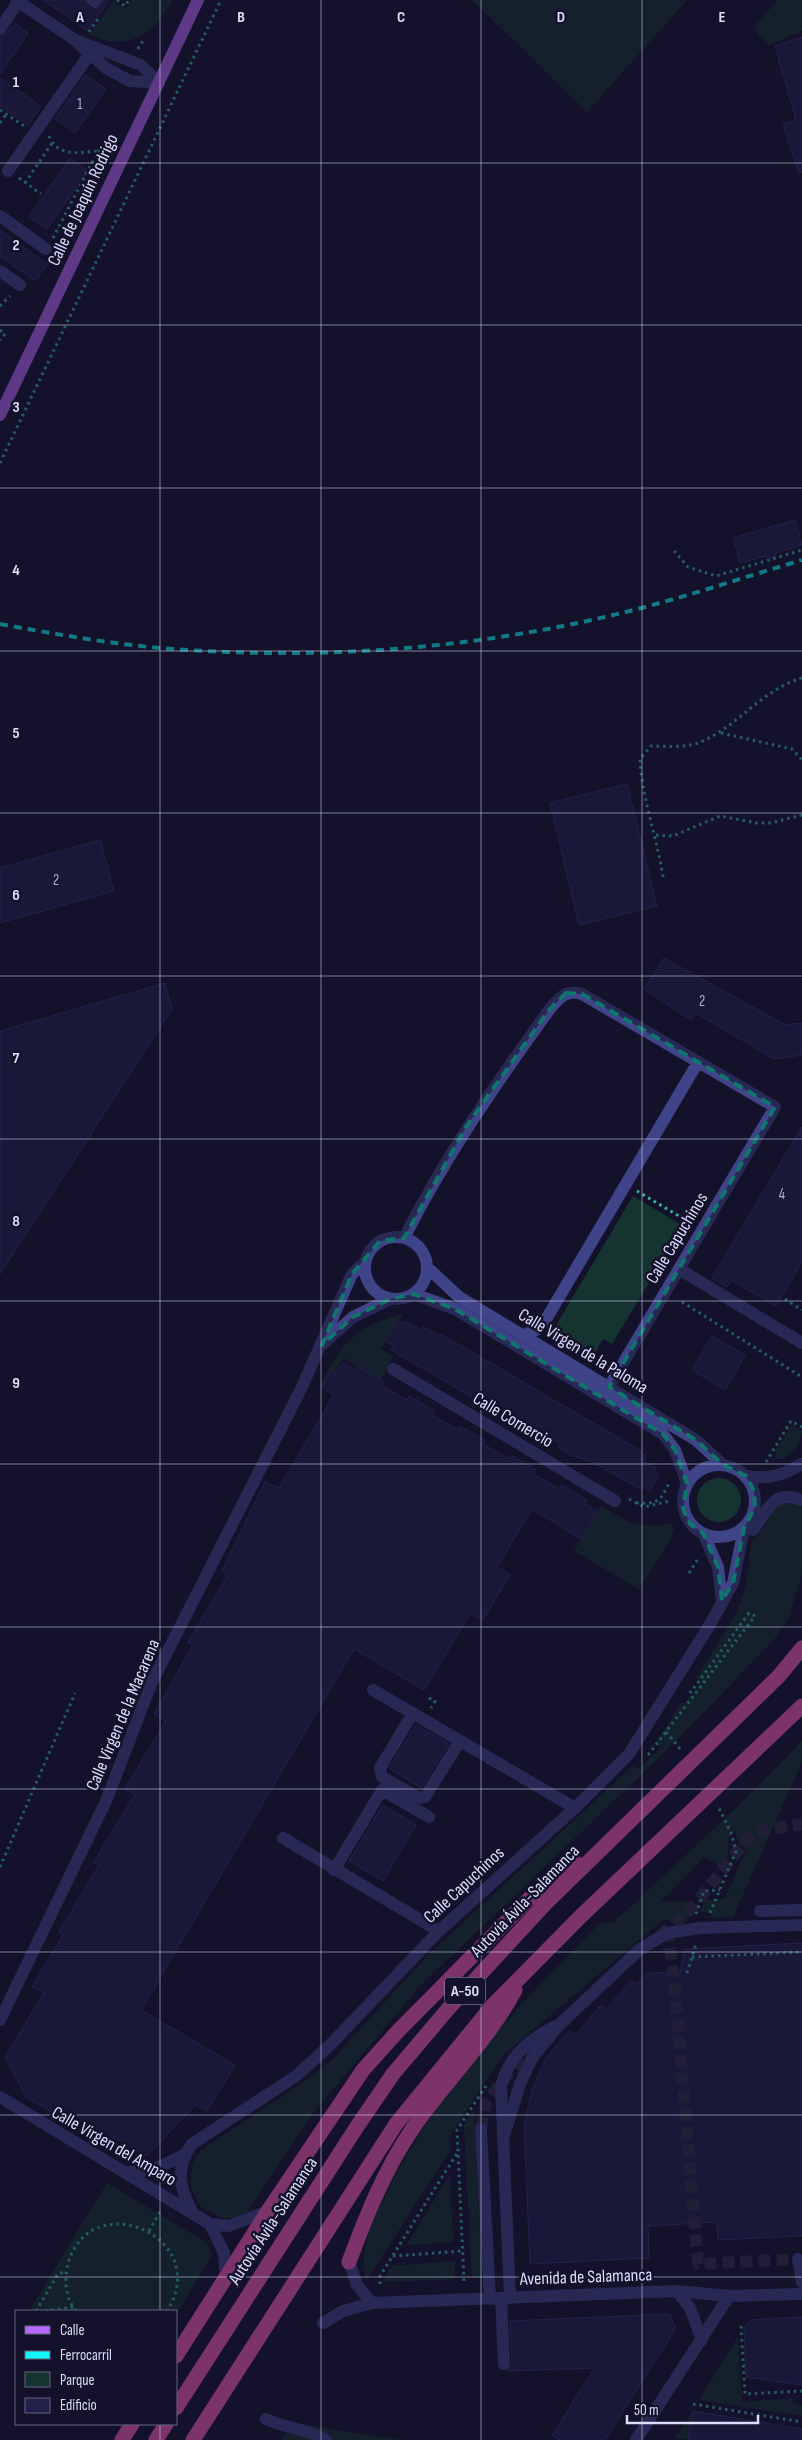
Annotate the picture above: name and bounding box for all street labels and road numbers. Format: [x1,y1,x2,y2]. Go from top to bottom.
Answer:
street label: Calle de Joaquín Rodrigo [43,131,123,269]
street label: Calle Capuchinos [642,1189,712,1287]
street label: Calle Virgen de la Paloma [514,1304,652,1398]
street label: Calle Comercio [469,1388,557,1452]
street label: Calle Virgen de la Macarena [82,1636,164,1794]
street label: Autovía Ávila-Salamanca [465,1841,584,1962]
street label: Calle Capuchinos [419,1842,509,1928]
road number: A-50 [445,1978,485,2004]
street label: Calle Virgen del Amparo [48,2102,180,2190]
street label: Autovía Ávila-Salamanca [223,2153,322,2289]
street label: Avenida de Salamanca [518,2264,653,2290]

